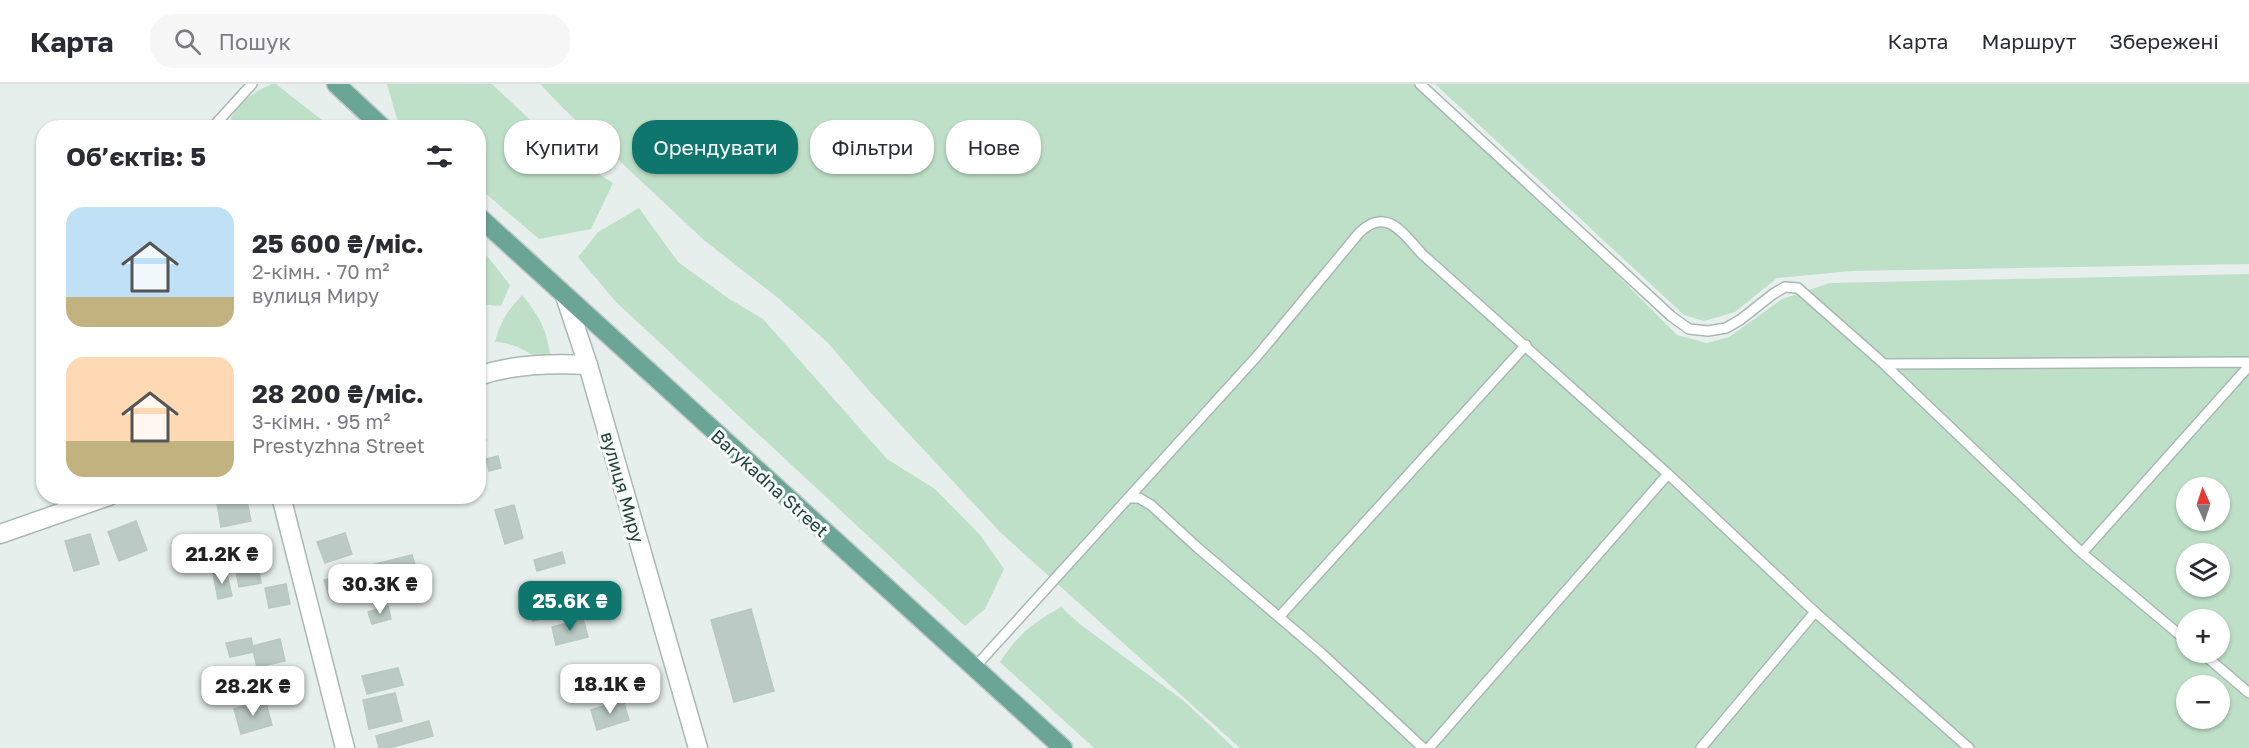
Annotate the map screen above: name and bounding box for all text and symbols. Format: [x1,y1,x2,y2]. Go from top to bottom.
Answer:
search box [150,14,570,68]
text: Карта [30,25,114,58]
icon: search [171,25,204,58]
text: Пошук [219,28,291,55]
text: Карта [1888,28,1948,54]
text: Маршрут [1981,28,2076,54]
text: Збережені [2109,28,2219,54]
chip: Купити [504,120,620,174]
chip: Орендувати [632,120,798,174]
chip: Фільтри [810,120,934,174]
chip: Нове [946,120,1041,174]
icon: filters [423,140,456,173]
text: Об’єктів: 5 [66,141,206,172]
text: 25 600 ₴/міс. [252,228,424,259]
icon: home [114,231,186,303]
text: 2-кімн. · 70 m² [252,259,390,283]
text: вулиця Миру [252,283,379,307]
text: 28 200 ₴/міс. [252,378,424,409]
icon: home [114,381,186,453]
text: 3-кімн. · 95 m² [252,409,390,433]
street label: Barykadna Street [707,425,833,541]
street label: вулиця Миру [597,429,649,545]
text: Prestyzhna Street [252,433,425,457]
north arrow [2176,477,2230,531]
map controls [2176,477,2230,729]
pin: 21.2K ₴ [167,534,277,585]
text: 21.2K ₴ [186,541,258,565]
button: layers [2176,543,2230,597]
pin: 30.3K ₴ [325,564,435,615]
text: 30.3K ₴ [342,571,418,595]
pin: 25.6K ₴ [515,581,625,632]
text: 25.6K ₴ [532,588,608,612]
button: + [2176,609,2230,663]
pin: 18.1K ₴ [555,664,665,715]
pin: 28.2K ₴ [198,666,308,717]
text: 18.1K ₴ [574,671,646,695]
text: 28.2K ₴ [215,673,291,697]
button: − [2176,675,2230,729]

